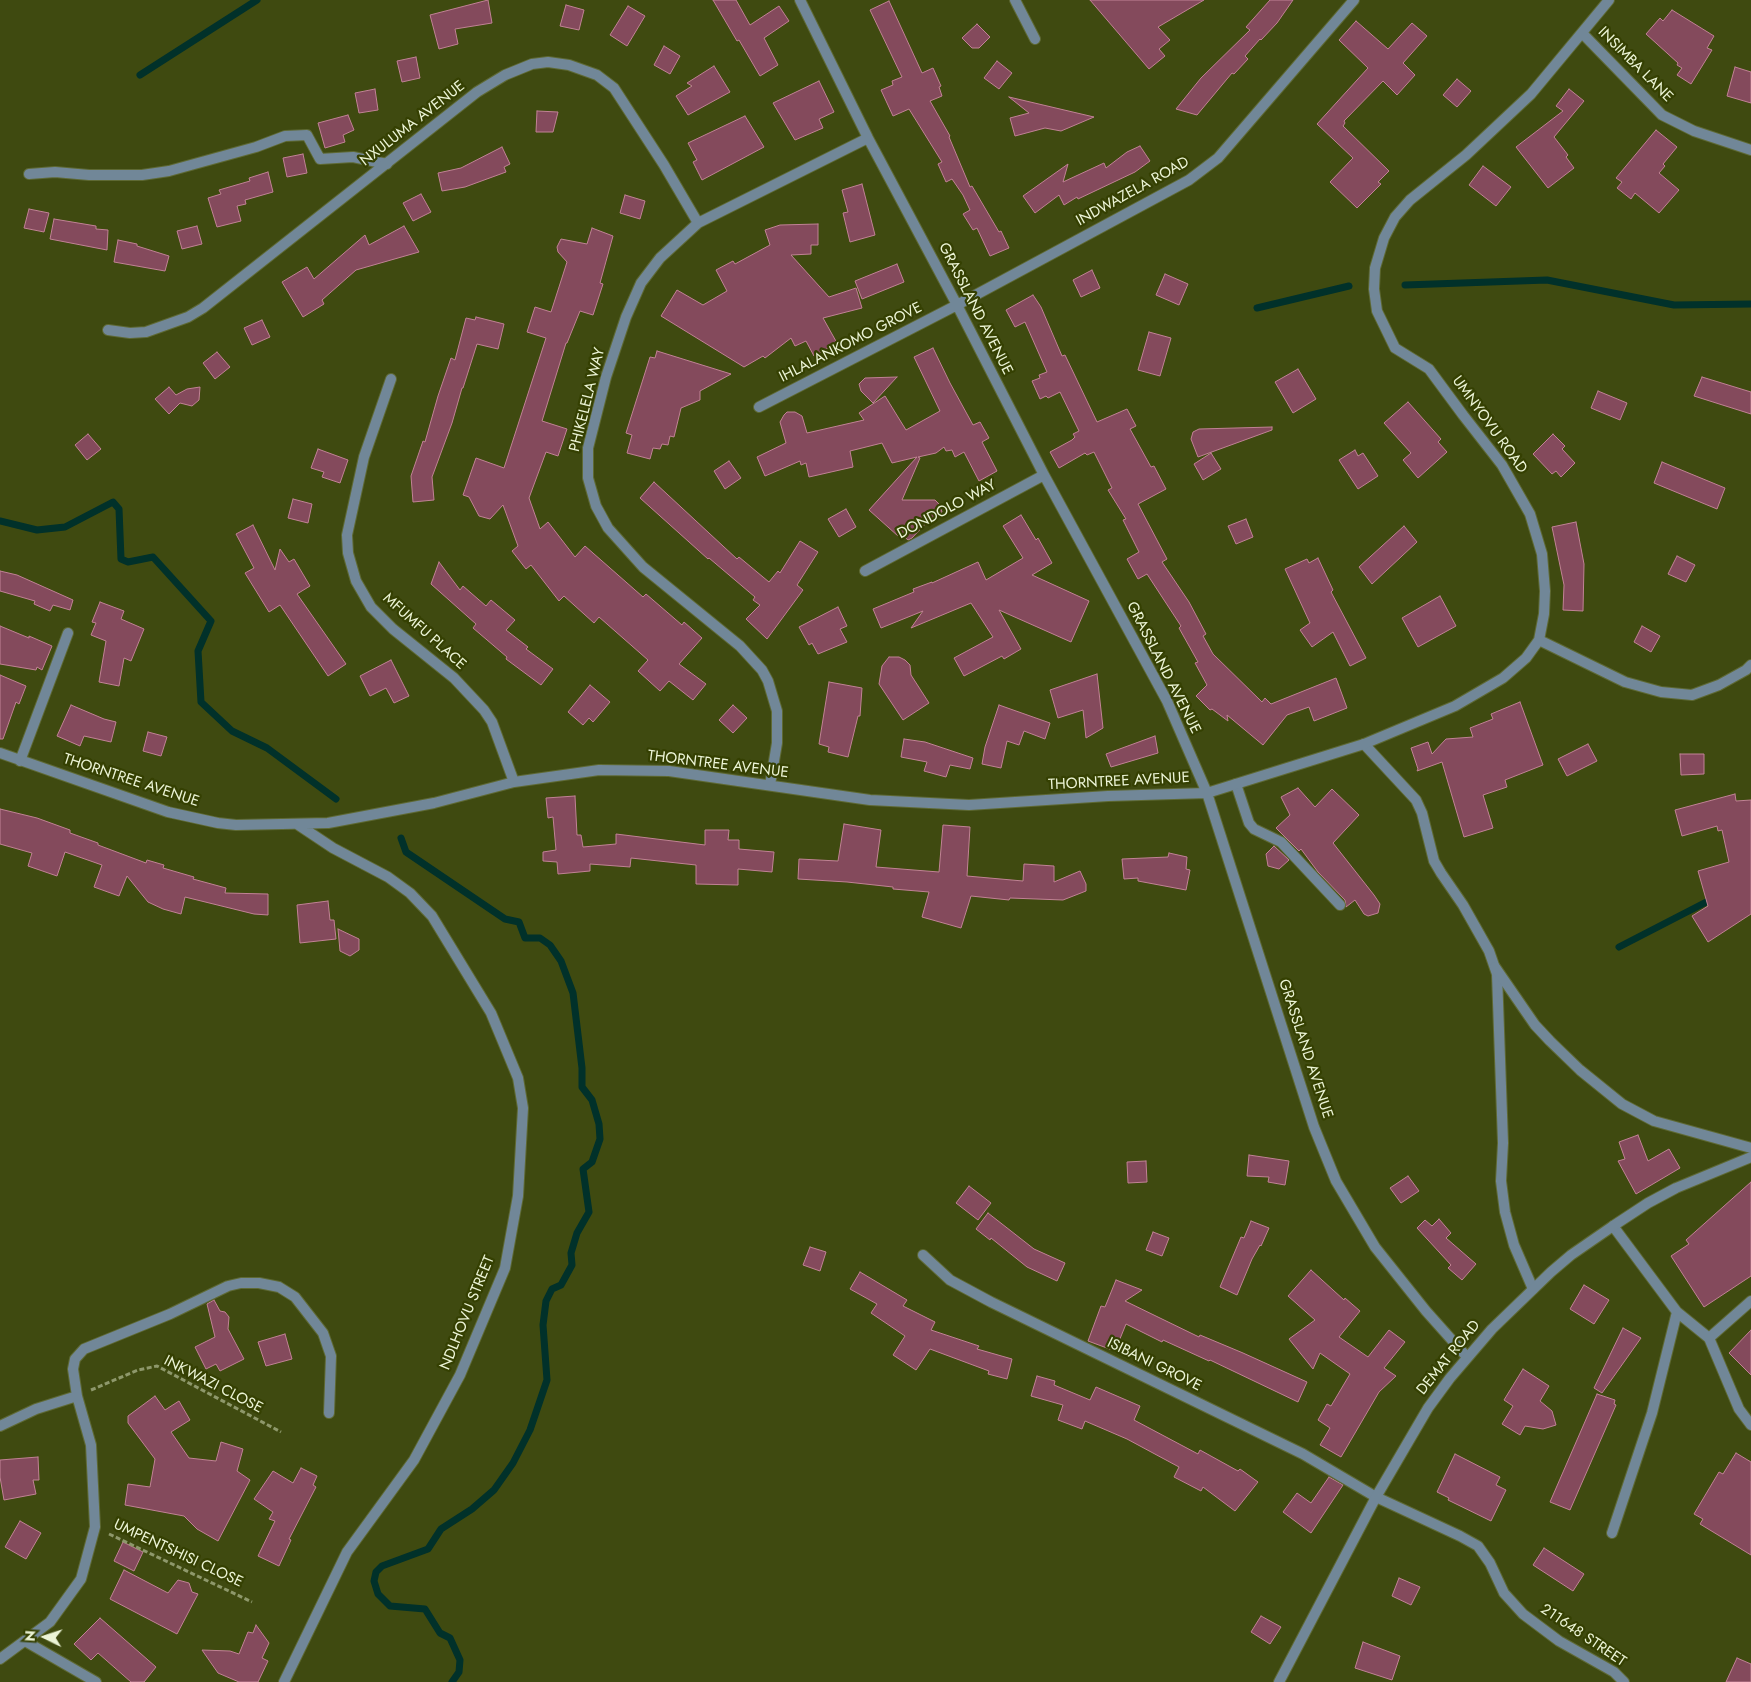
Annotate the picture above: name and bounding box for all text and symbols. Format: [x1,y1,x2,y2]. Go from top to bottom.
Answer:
street label: INSIMBA LANE [1594,24,1676,106]
street label: NXULUMA AVENUE [357,78,469,170]
street label: INDWAZELA ROAD [1073,154,1193,230]
street label: GRASSLAND AVENUE [934,240,1016,378]
street label: IHLALANKOMO GROVE [777,299,925,387]
street label: PHIKELELA WAY [566,346,610,454]
street label: UMNYOVU ROAD [1448,373,1530,477]
street label: DONDOLO WAY [895,476,999,544]
street label: MFUMFU PLACE [379,590,469,674]
street label: GRASSLAND AVENUE [1122,599,1204,737]
street label: THORNTREE AVENUE [647,747,789,783]
street label: THORNTREE AVENUE [61,751,201,811]
street label: THORNTREE AVENUE [1048,769,1190,795]
street label: GRASSLAND AVENUE [1274,977,1336,1121]
street label: NDLHOVU STREET [437,1253,499,1373]
street label: DEMAT ROAD [1413,1317,1485,1399]
street label: ISIBANI GROVE [1104,1334,1204,1396]
street label: INKWAZI CLOSE [160,1352,266,1418]
street label: UMPENTSHISI CLOSE [111,1516,245,1592]
street label: 211648 STREET [1537,1601,1629,1671]
north arrow [20,1612,70,1662]
text: N [20,1630,40,1642]

